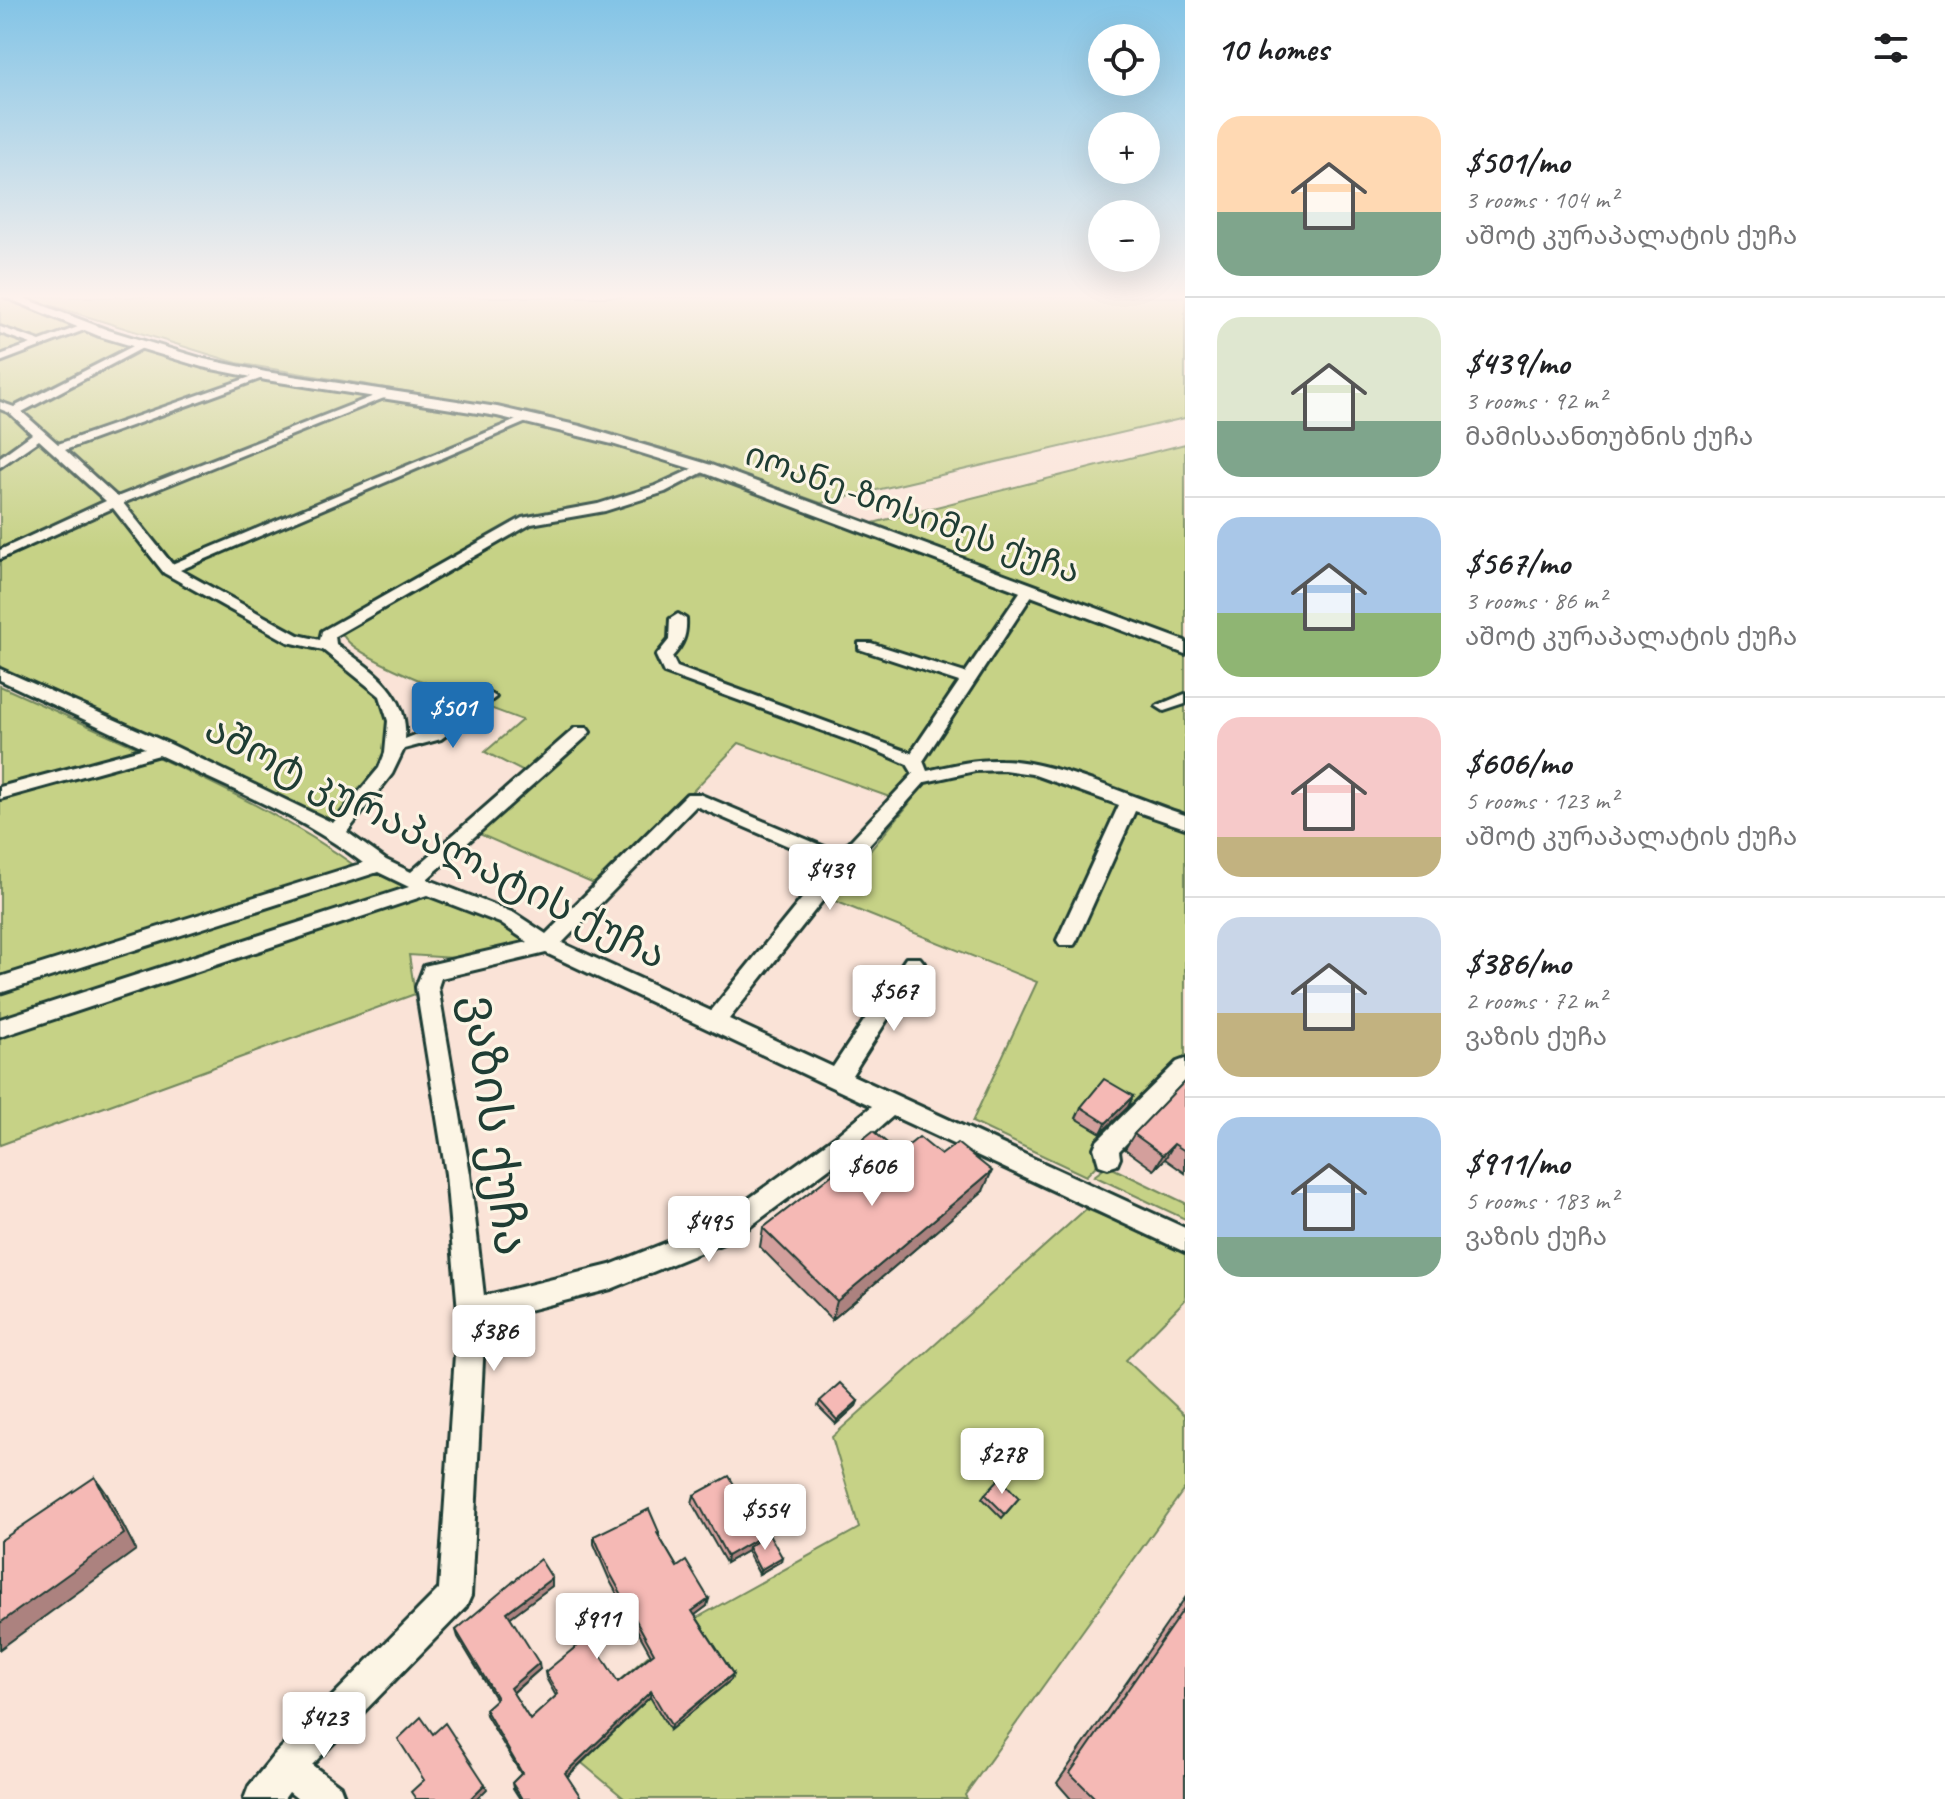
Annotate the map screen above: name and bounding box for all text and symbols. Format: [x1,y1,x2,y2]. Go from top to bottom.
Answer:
map controls [1088,24,1160,272]
button: locate [1088,24,1160,96]
icon: filters [1869,26,1913,70]
text: 10 homes [1217,27,1328,70]
button: + [1088,112,1160,184]
text: $501/mo [1465,140,1569,183]
icon: home [1281,148,1377,244]
text: 3 rooms · 104 m² [1465,183,1617,216]
button: − [1088,200,1160,272]
text: აშოტ კურაპალატის ქუჩა [1465,219,1797,252]
text: $439/mo [1465,341,1569,384]
icon: home [1281,349,1377,445]
text: 3 rooms · 92 m² [1465,384,1606,417]
text: მამისაანთუბნის ქუჩა [1465,420,1753,453]
street label: იოანე-ზოსიმეს ქუჩა [740,432,1086,593]
text: $567/mo [1465,541,1570,584]
icon: home [1281,549,1377,645]
text: 3 rooms · 86 m² [1465,584,1606,617]
text: აშოტ კურაპალატის ქუჩა [1465,620,1797,653]
pin: $501 [406,682,500,750]
text: $501 [430,691,476,724]
street label: აშოტ კურაპალატის ქუჩა [197,704,675,980]
text: $606/mo [1465,741,1571,784]
icon: home [1281,749,1377,845]
text: 5 rooms · 123 m² [1465,784,1617,817]
text: აშოტ კურაპალატის ქუჩა [1465,820,1797,853]
pin: $439 [783,844,877,912]
text: $439 [807,853,853,886]
text: $386/mo [1465,941,1570,984]
icon: home [1281,949,1377,1045]
pin: $567 [847,965,941,1033]
text: $567 [871,974,917,1007]
text: 2 rooms · 72 m² [1465,984,1606,1017]
street label: ვაზის ქუჩა [450,991,542,1259]
text: ვაზის ქუჩა [1465,1020,1607,1053]
pin: $606 [825,1140,919,1208]
text: $911/mo [1465,1141,1569,1184]
text: $606 [848,1149,896,1182]
icon: home [1281,1149,1377,1245]
text: 5 rooms · 183 m² [1465,1184,1617,1217]
pin: $495 [662,1196,756,1264]
text: $495 [686,1205,732,1238]
text: ვაზის ქუჩა [1465,1220,1607,1253]
pin: $386 [447,1305,541,1373]
text: $386 [470,1314,518,1347]
pin: $278 [955,1428,1049,1496]
text: $278 [979,1437,1025,1470]
pin: $554 [718,1484,812,1552]
text: $554 [742,1493,788,1526]
pin: $911 [550,1593,644,1661]
text: $911 [574,1602,620,1635]
pin: $423 [277,1692,371,1760]
text: $423 [301,1701,347,1734]

